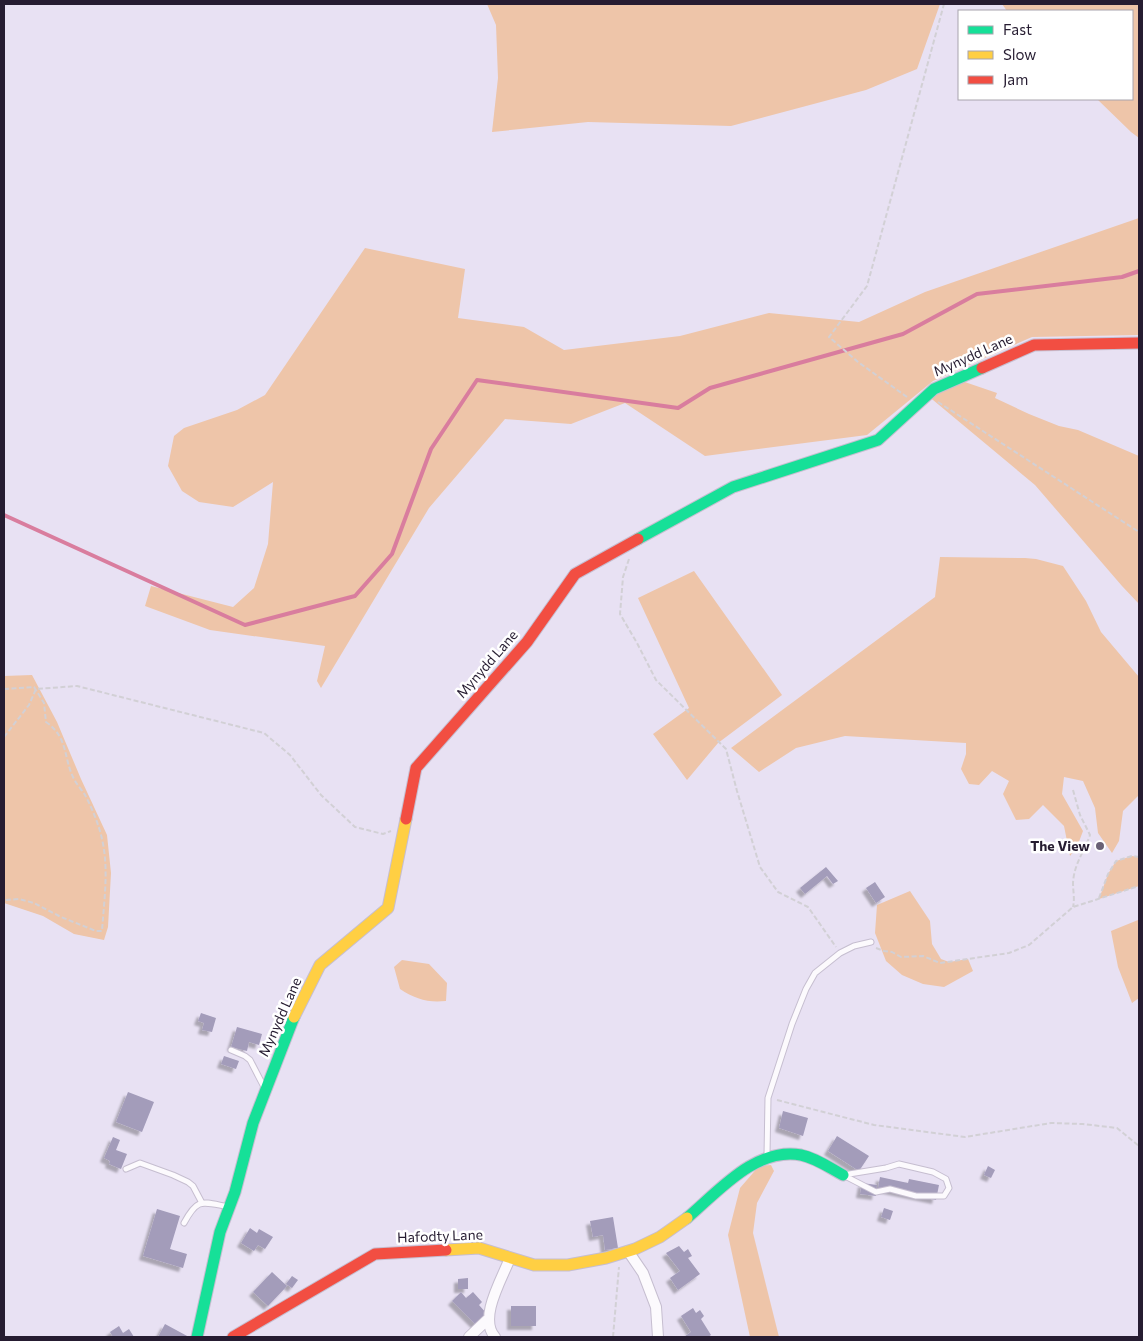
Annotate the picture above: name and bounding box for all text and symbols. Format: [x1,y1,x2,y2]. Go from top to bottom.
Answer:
legend [958,10,1133,100]
text: Fast [1003,20,1032,38]
text: Slow [1003,45,1036,63]
text: Jam [1003,70,1028,88]
street label: Mynydd Lane [931,330,1015,380]
street label: Mynydd Lane [452,626,521,701]
place label: The View [1030,837,1090,854]
marker: The View [1094,840,1106,852]
street label: Mynydd Lane [255,975,305,1059]
street label: Hafodty Lane [397,1226,483,1245]

